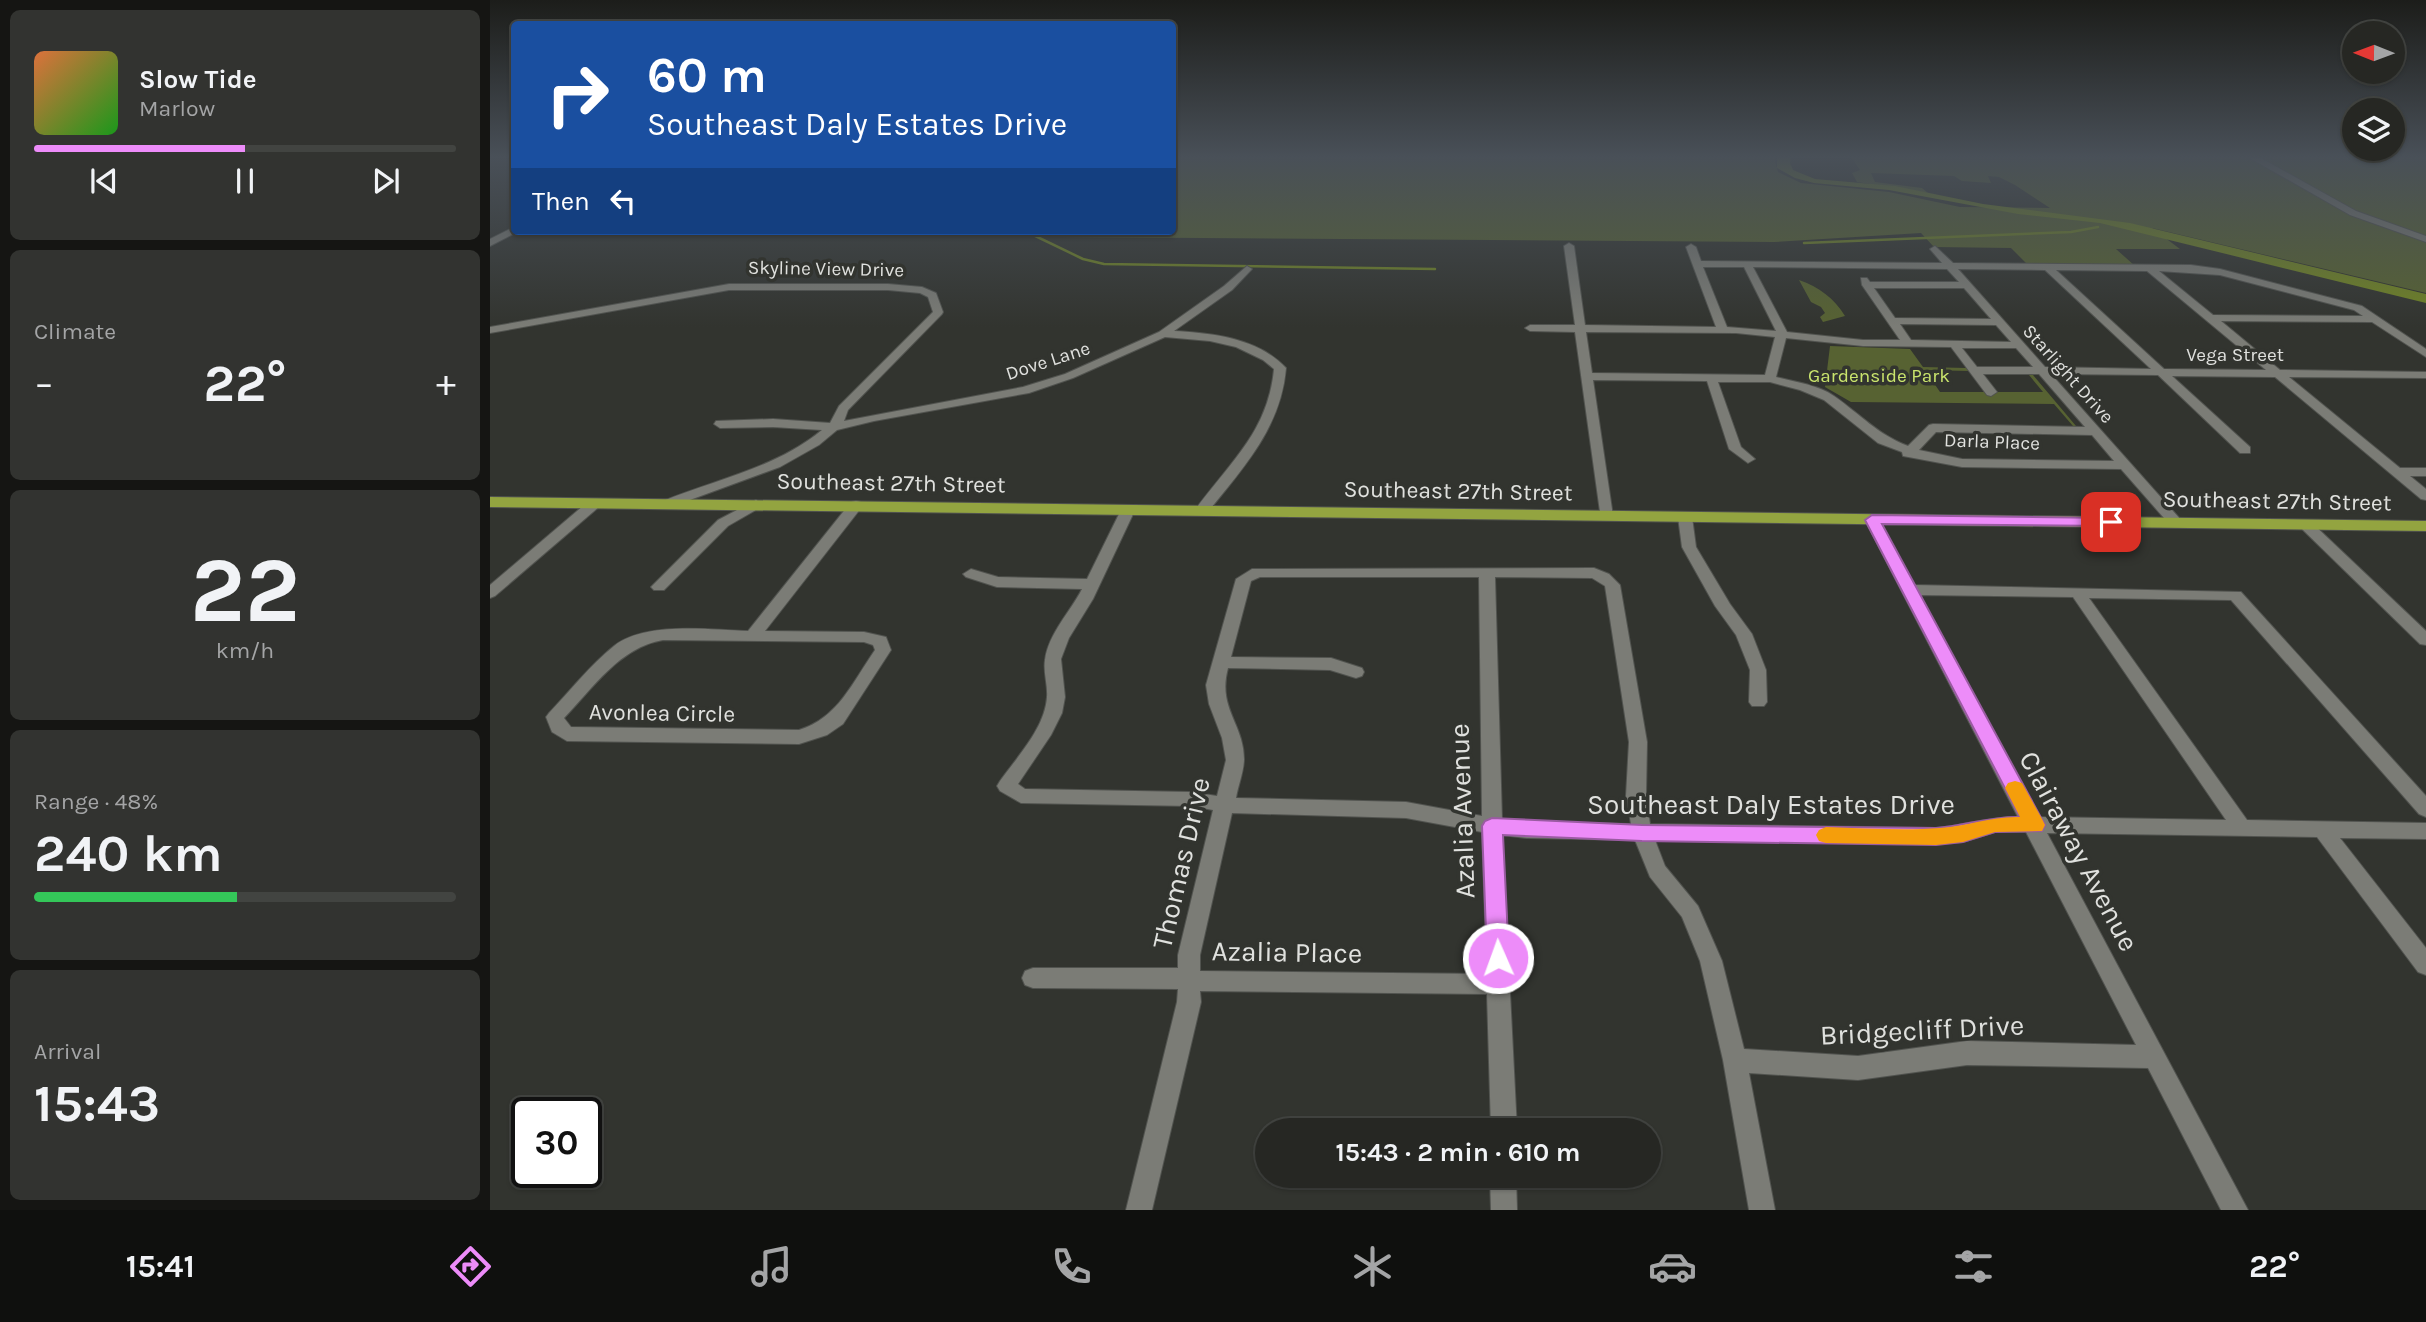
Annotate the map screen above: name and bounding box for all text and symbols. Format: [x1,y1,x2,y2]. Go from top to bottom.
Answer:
north arrow [2342,21,2404,84]
map controls [2342,21,2405,161]
text: 60 m [647,47,767,104]
icon: right [532,49,623,140]
text: Slow Tide [139,64,257,95]
text: Marlow [139,95,215,122]
button: layers [2342,98,2405,161]
text: Southeast Daly Estates Drive [647,106,1067,143]
icon: previous [85,162,123,200]
icon: pause [226,162,264,200]
icon: next [367,162,405,200]
icon: left [604,182,642,220]
text: Then [532,186,590,217]
street label: Skyline View Drive [748,257,904,281]
text: Climate [34,318,116,345]
street label: Starlight Drive [2018,320,2118,428]
street label: Dove Lane [1003,337,1093,385]
street label: Vega Street [2186,344,2284,366]
text: 22° [203,353,287,414]
text: − [34,361,54,406]
text: + [436,361,456,406]
park label: Gardenside Park [1808,365,1950,387]
street label: Darla Place [1944,429,2040,455]
street label: Southeast 27th Street [776,468,1006,499]
street label: Southeast 27th Street [1343,476,1573,507]
street label: Southeast 27th Street [2162,486,2392,517]
pin [2081,492,2141,552]
icon: arrive [2092,503,2130,541]
text: 22 [190,538,300,644]
text: km/h [216,637,274,664]
street label: Avonlea Circle [589,698,735,728]
street label: Azalia Avenue [1442,723,1482,899]
street label: Clairaway Avenue [2012,745,2146,957]
street label: Thomas Drive [1145,774,1217,952]
text: Range · 48% [34,788,158,815]
street label: Southeast Daly Estates Drive [1587,788,1955,821]
text: 240 km [34,823,223,884]
position arrow [1461,921,1535,995]
street label: Azalia Place [1211,934,1363,970]
street label: Bridgecliff Drive [1819,1008,2025,1052]
text: Arrival [34,1038,101,1065]
text: 15:43 [34,1073,160,1134]
speed limit sign: 30 [511,1097,602,1188]
text: 15:43 · 2 min · 610 m [1336,1137,1581,1168]
icon: directions [446,1242,495,1291]
icon: music [747,1242,796,1291]
icon: phone [1047,1242,1096,1291]
icon: climate [1348,1242,1397,1291]
icon: car [1648,1242,1697,1291]
icon: filters [1949,1242,1998,1291]
text: 15:41 [126,1248,195,1285]
text: 22° [2249,1248,2300,1285]

